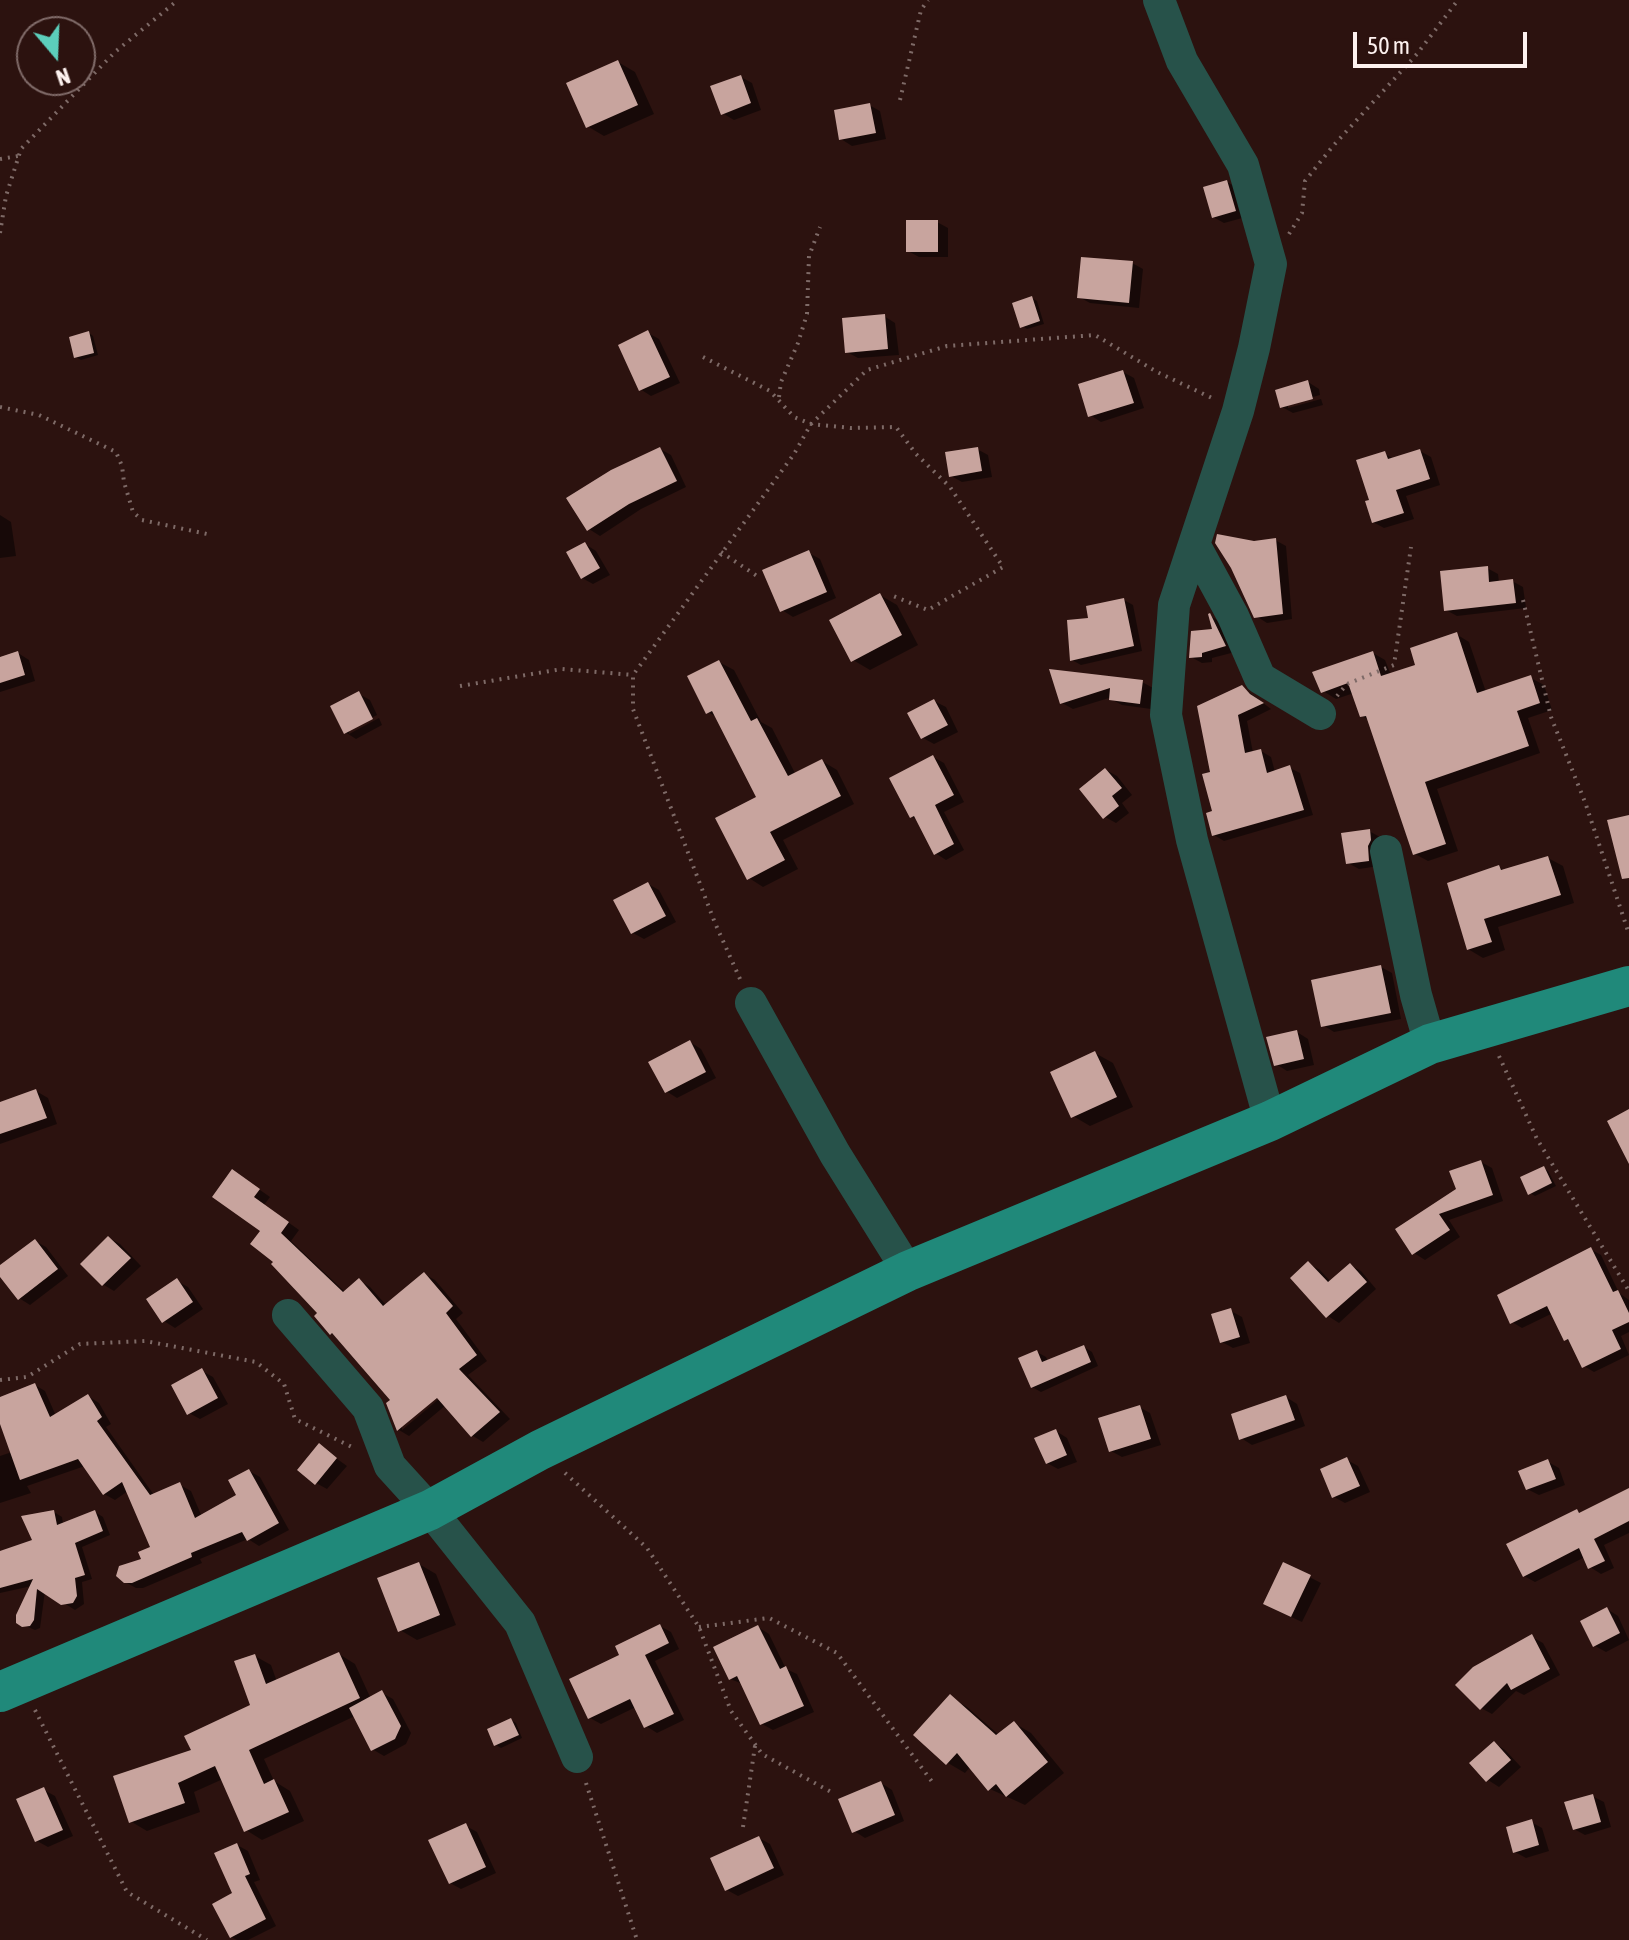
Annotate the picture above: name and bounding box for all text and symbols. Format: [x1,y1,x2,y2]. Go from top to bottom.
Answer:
north arrow [16,16,96,96]
scale bar [1357,16,1531,66]
text: 50 m [1367,32,1410,59]
text: N [53,62,74,91]

